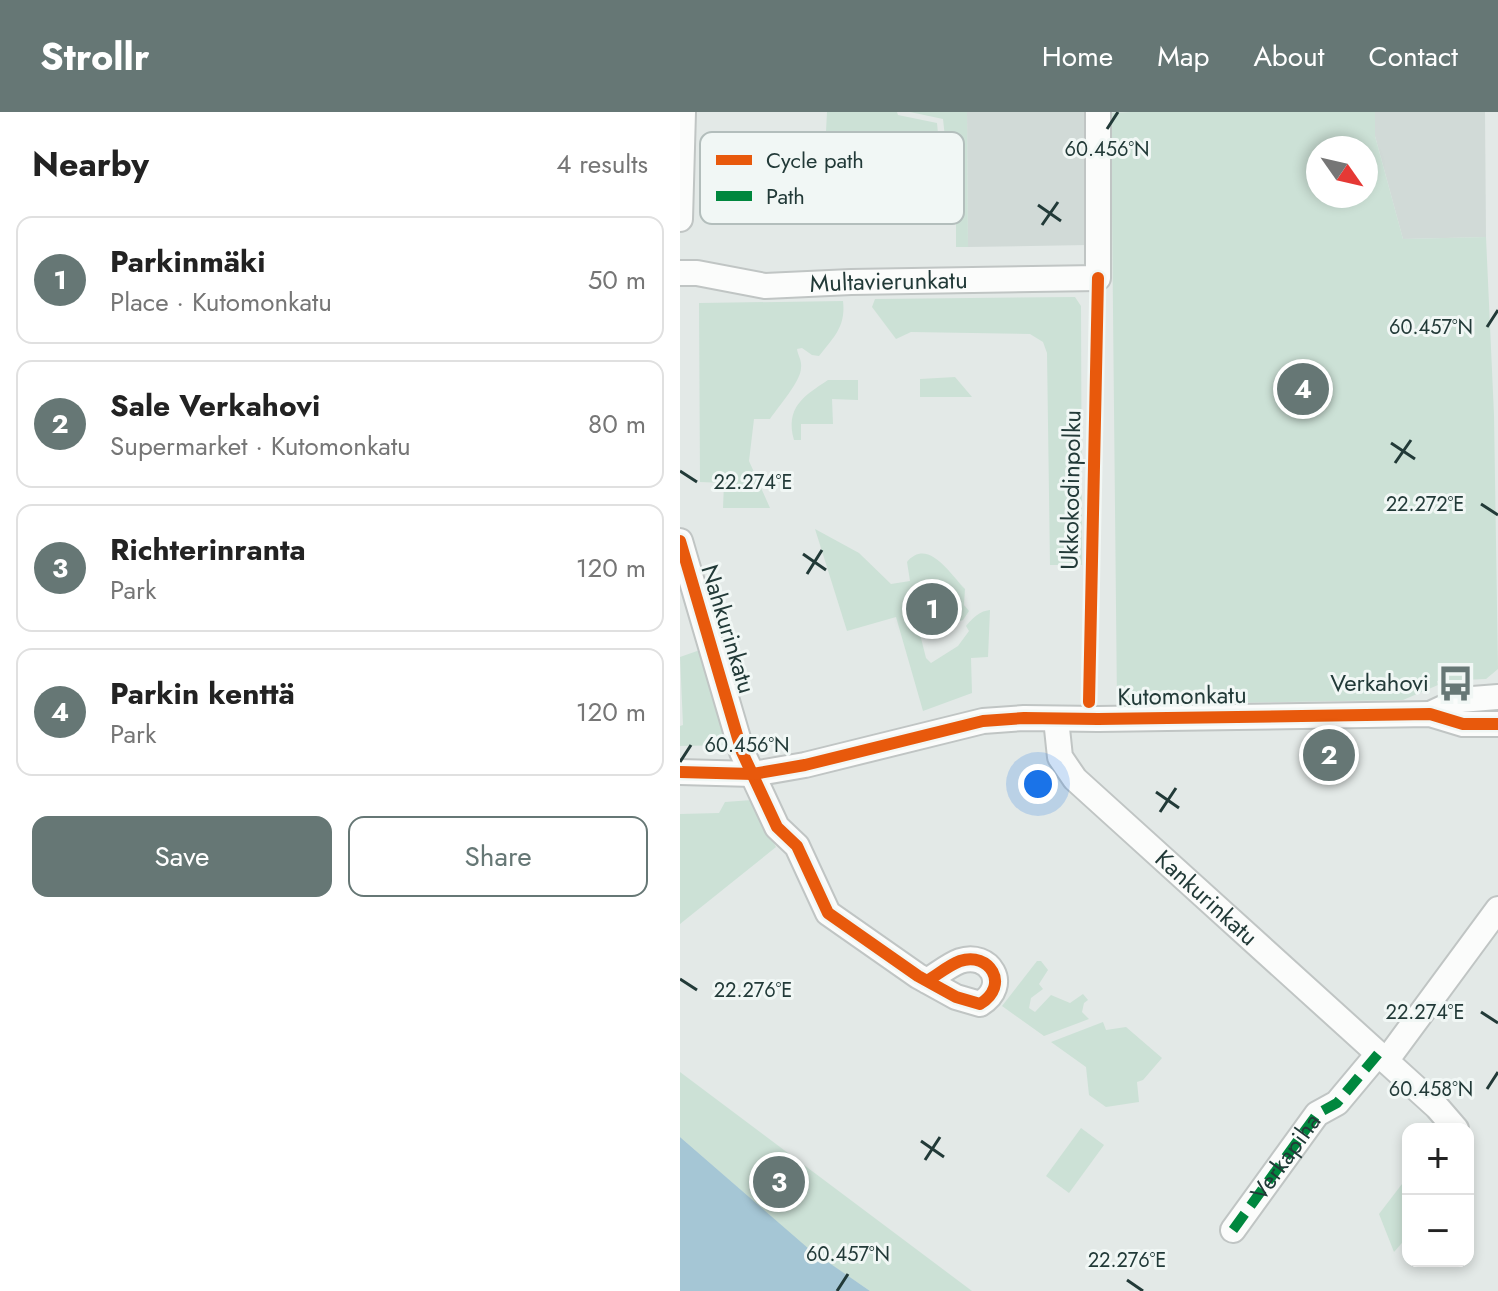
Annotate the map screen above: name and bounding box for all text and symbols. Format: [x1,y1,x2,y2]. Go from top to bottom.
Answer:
text: Strollr [40,29,149,84]
text: Home [1042,36,1113,77]
text: Map [1157,36,1209,77]
text: About [1253,36,1325,77]
text: Contact [1369,36,1458,77]
legend [700,132,964,224]
text: 60.456°N [1064,135,1150,164]
north arrow [1306,136,1378,208]
text: Nearby [32,140,149,189]
text: Cycle path [766,144,864,176]
text: 4 results [556,145,648,183]
text: Path [766,180,805,212]
text: Parkinmäki [110,240,266,283]
text: 1 [53,261,67,299]
text: 50 m [588,261,646,299]
street label: Multavierunkatu [809,262,968,301]
text: Place · Kutomonkatu [110,283,332,321]
text: 60.457°N [1389,313,1473,342]
pin: 4 [1277,359,1329,419]
text: Sale Verkahovi [110,384,320,427]
text: 2 [51,405,69,443]
text: 80 m [588,405,646,443]
street label: Ukkokodinpolku [1052,410,1089,570]
text: Supermarket · Kutomonkatu [110,427,411,465]
text: 22.274°E [714,468,792,497]
text: 22.272°E [1386,490,1464,519]
text: Richterinranta [110,528,306,571]
text: 3 [52,549,68,587]
text: 120 m [576,549,646,587]
street label: Nahkurinkatu [692,560,765,698]
text: Park [110,571,156,609]
pin: 1 [906,579,958,639]
bus stop icon: Verkahovi [1436,664,1474,702]
place label: Verkahovi [1330,665,1429,700]
text: Parkin kenttä [110,672,295,715]
street label: Kutomonkatu [1117,677,1247,714]
text: 4 [51,693,69,731]
text: 120 m [576,693,646,731]
text: Park [110,715,156,753]
pin: 2 [1303,725,1355,785]
text: 60.456°N [704,731,790,760]
your location [1018,764,1058,804]
button: Save [32,816,332,897]
button: Share [348,816,648,897]
street label: Kankurinkatu [1147,842,1266,954]
text: 22.276°E [714,976,792,1005]
text: 22.274°E [1386,998,1464,1027]
text: 60.458°N [1389,1075,1473,1104]
street label: Verkapiha [1242,1106,1329,1208]
map controls [1402,1123,1474,1267]
button: + [1402,1123,1474,1195]
pin: 3 [753,1152,805,1212]
button: − [1402,1195,1474,1267]
text: 60.457°N [806,1240,890,1269]
text: 22.276°E [1088,1246,1166,1275]

